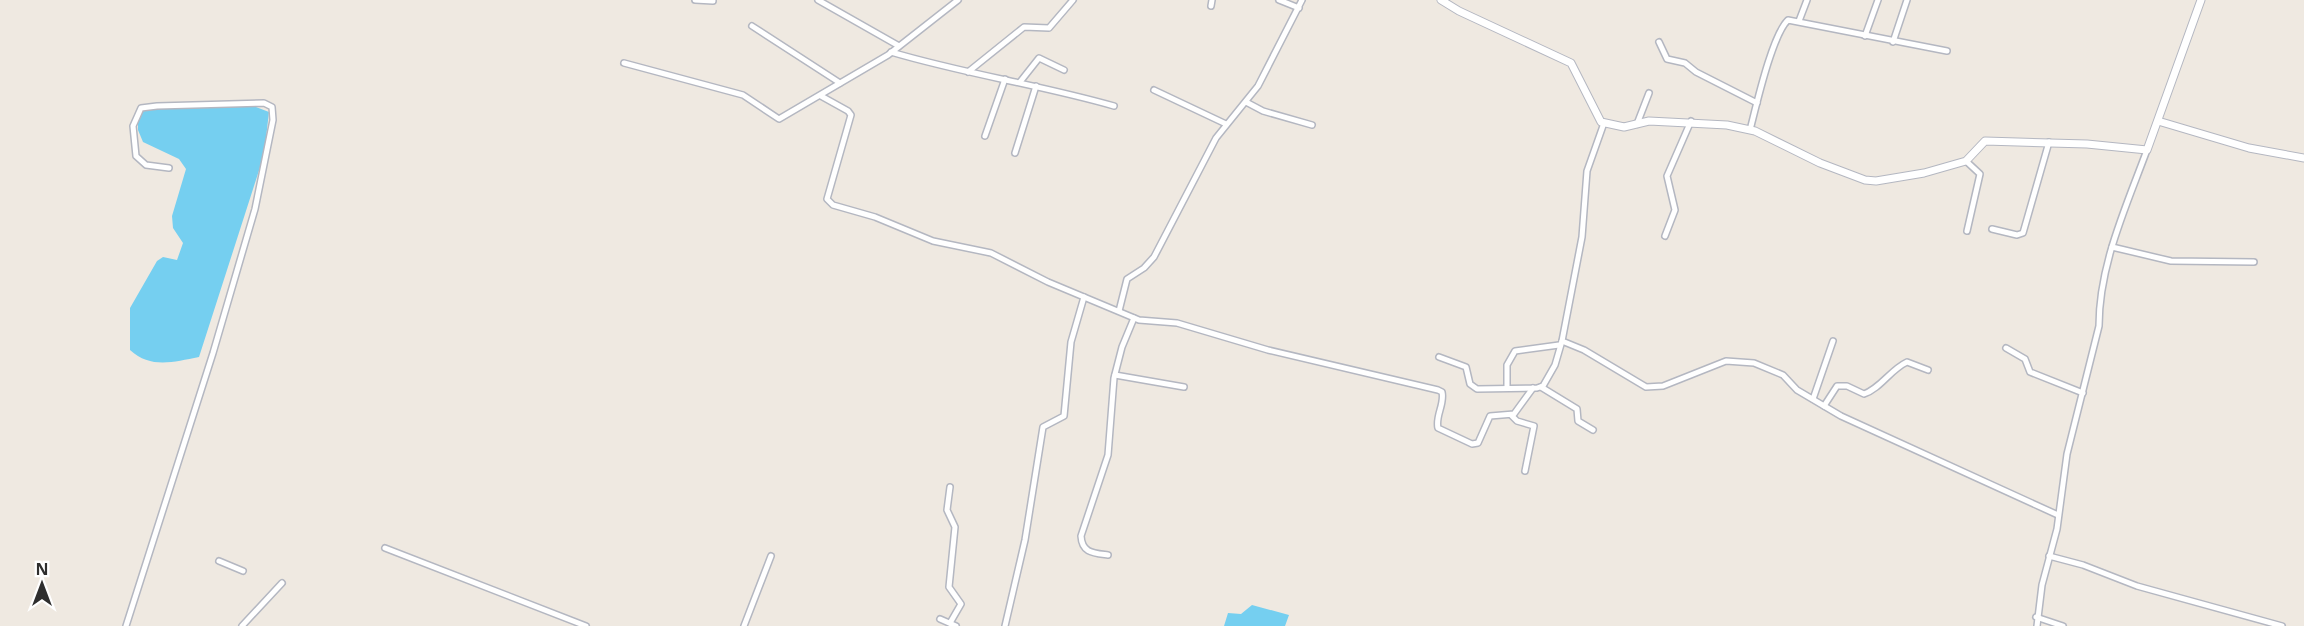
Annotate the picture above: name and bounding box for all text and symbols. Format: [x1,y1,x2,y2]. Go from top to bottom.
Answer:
north arrow [12,554,72,614]
text: N [35,558,49,580]

